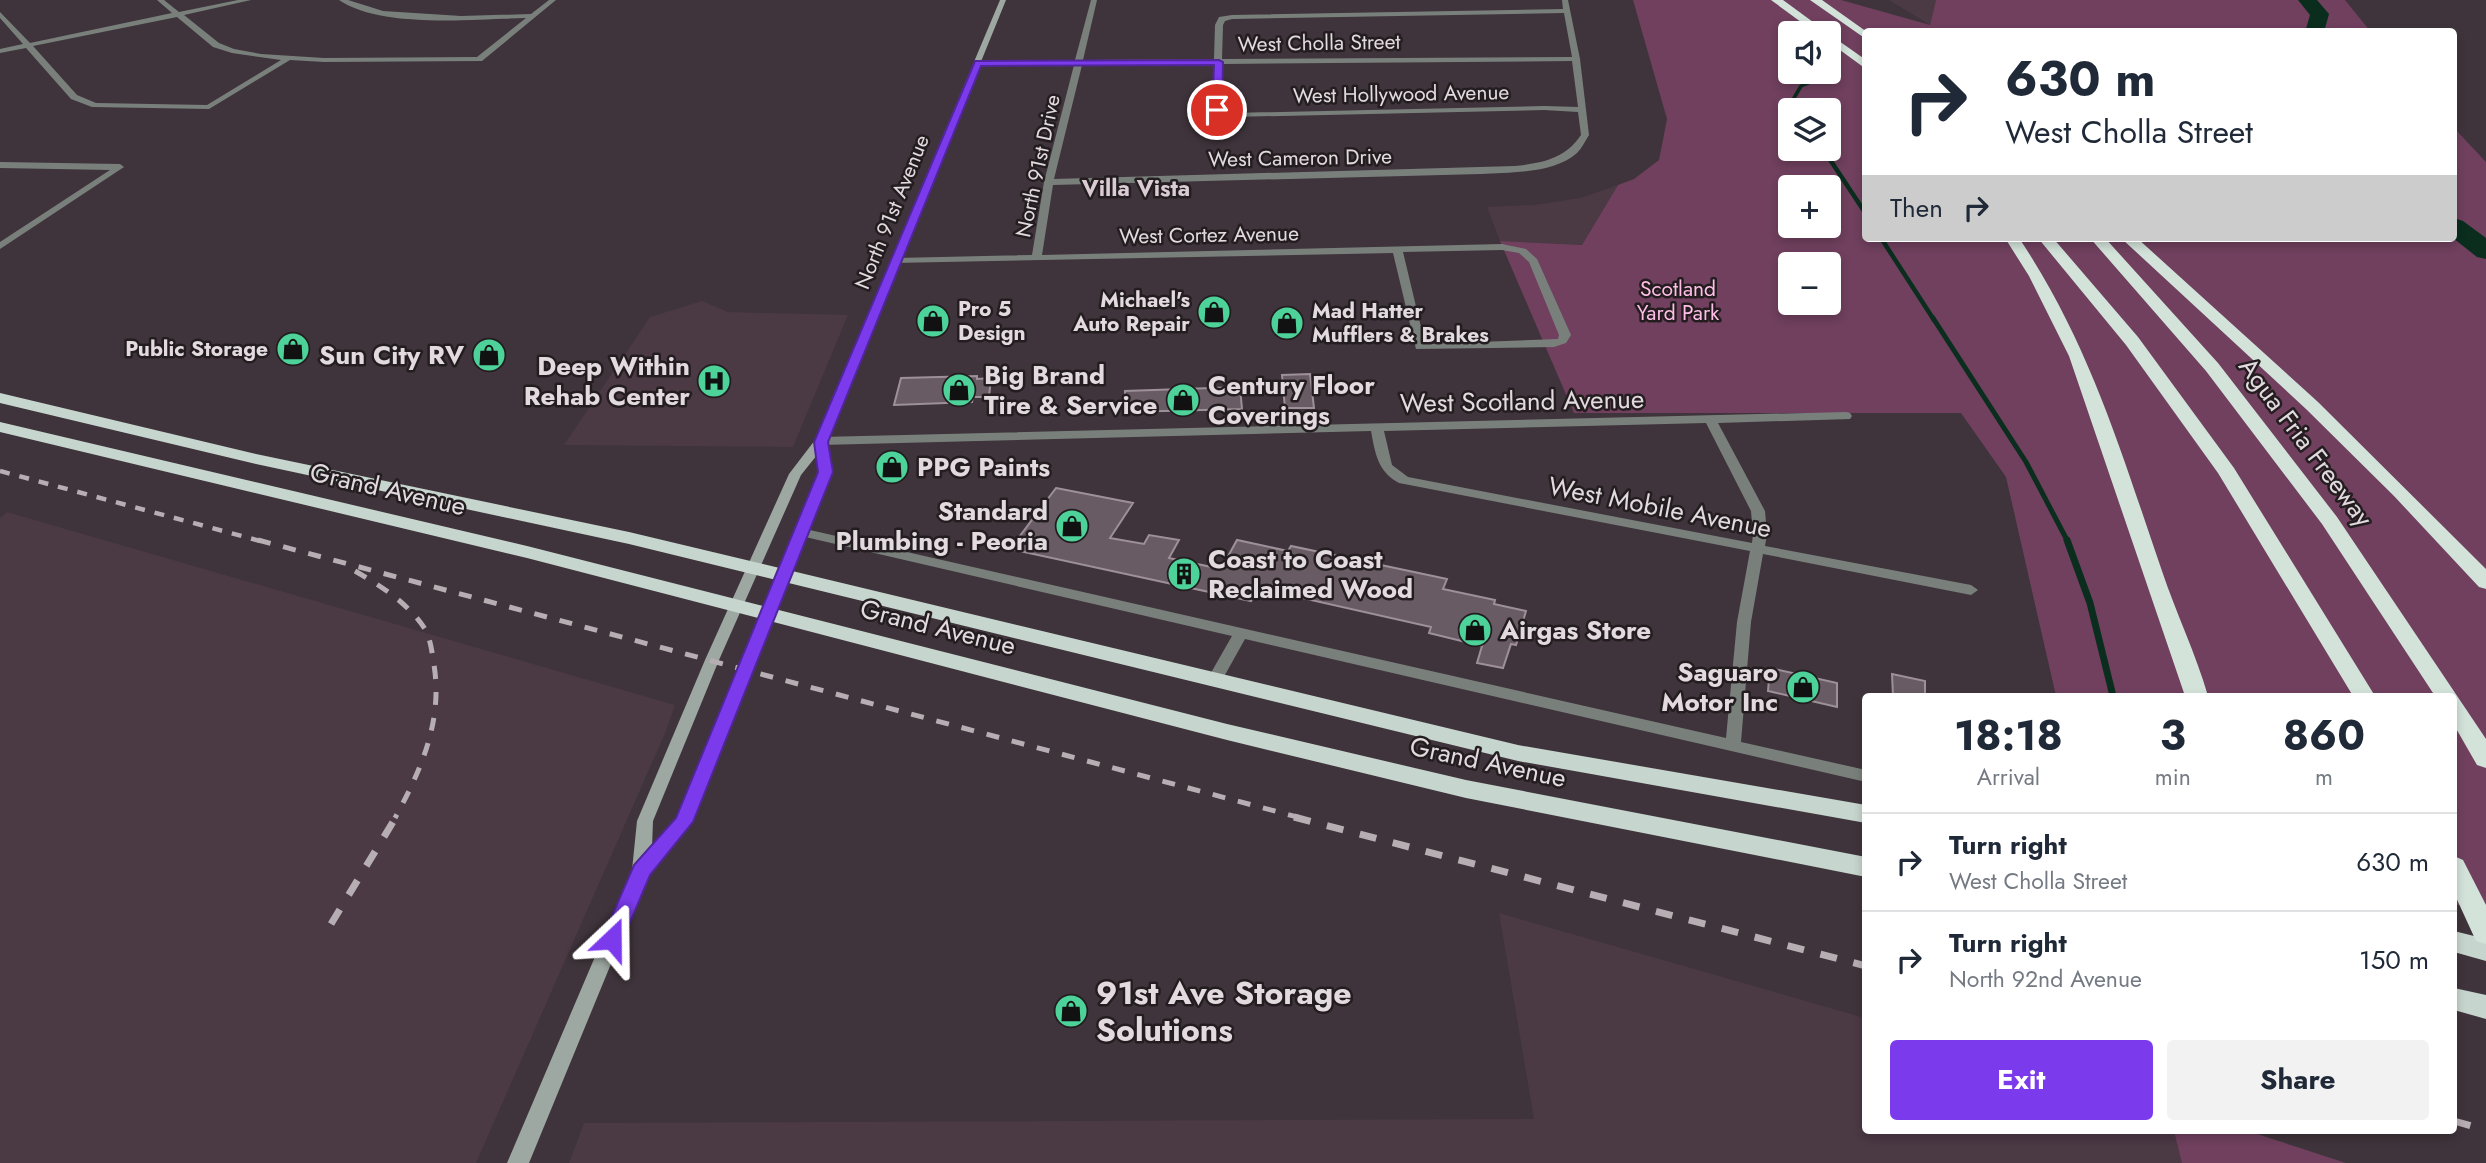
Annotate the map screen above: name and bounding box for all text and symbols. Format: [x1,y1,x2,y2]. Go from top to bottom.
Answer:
map controls [1778,21,1841,315]
button: sound [1778,21,1841,84]
street label: West Cholla Street [1237,27,1401,59]
text: 630 m [2005,44,2156,114]
icon: right [1890,56,1981,147]
street label: West Hollywood Avenue [1293,77,1510,111]
pin [1187,80,1247,140]
icon: arrive [1198,91,1236,129]
street label: North 91st Drive [1008,92,1068,240]
button: layers [1778,98,1841,161]
text: West Cholla Street [2005,109,2253,155]
street label: North 91st Avenue [847,130,937,294]
street label: West Cameron Drive [1208,141,1392,175]
district label: Villa Vista [1081,171,1190,205]
button: + [1778,175,1841,238]
text: Then [1890,189,1943,227]
icon: right [1957,189,1995,227]
street label: West Cortez Avenue [1119,218,1299,252]
button: − [1778,252,1841,315]
park label: Scotland Yard Park [1637,274,1720,328]
place label: Michael's Auto Repair [1072,285,1190,339]
shop icon: Michael's Auto Repair [1195,293,1233,331]
place label: Pro 5 Design [958,294,1026,348]
place label: Mad Hatter Mufflers & Brakes [1312,296,1489,350]
shop icon: Pro 5 Design [914,302,952,340]
shop icon: Mad Hatter Mufflers & Brakes [1268,304,1306,342]
shop icon: Public Storage [274,330,312,368]
place label: Public Storage [125,334,268,364]
place label: Sun City RV [319,336,465,374]
shop icon: Sun City RV [470,336,508,374]
place label: Deep Within Rehab Center [524,347,690,415]
street label: Agua Fria Freeway [2230,349,2383,535]
place label: Big Brand Tire & Service [984,356,1157,424]
hospital icon: Deep Within Rehab Center [695,362,733,400]
place label: Century Floor Coverings [1208,366,1375,434]
shop icon: Big Brand Tire & Service [940,371,978,409]
street label: West Scotland Avenue [1399,380,1645,422]
shop icon: Century Floor Coverings [1164,381,1202,419]
shop icon: PPG Paints [873,448,911,486]
place label: PPG Paints [917,448,1050,486]
street label: Grand Avenue [306,453,470,525]
street label: West Mobile Avenue [1545,467,1775,547]
place label: Standard Plumbing - Peoria [836,492,1048,560]
shop icon: Standard Plumbing - Peoria [1053,507,1091,545]
place label: Coast to Coast Reclaimed Wood [1208,540,1413,608]
building icon: Coast to Coast Reclaimed Wood [1165,555,1203,593]
street label: Grand Avenue [856,589,1020,665]
shop icon: Airgas Store [1456,611,1494,649]
place label: Airgas Store [1499,611,1651,649]
place label: Saguaro Motor Inc [1661,653,1778,721]
shop icon: Saguaro Motor Inc [1784,668,1822,706]
text: 18:18 [1954,705,2063,766]
text: 3 [2160,705,2186,766]
text: 860 [2283,705,2365,766]
street label: Grand Avenue [1406,727,1570,797]
text: Arrival [1977,760,2040,794]
text: min [2155,760,2191,794]
text: m [2315,760,2333,794]
text: Turn right [1949,826,2067,864]
icon: right [1890,843,1928,881]
text: 630 m [2356,843,2429,881]
text: West Cholla Street [1949,864,2127,898]
position arrow [575,902,649,976]
text: Turn right [1949,924,2067,962]
icon: right [1890,941,1928,979]
text: 150 m [2359,941,2429,979]
text: North 92nd Avenue [1949,962,2142,996]
place label: 91st Ave Storage Solutions [1096,970,1352,1053]
shop icon: 91st Ave Storage Solutions [1052,992,1090,1030]
button: Exit [1890,1040,2153,1120]
button: Share [2167,1040,2429,1120]

